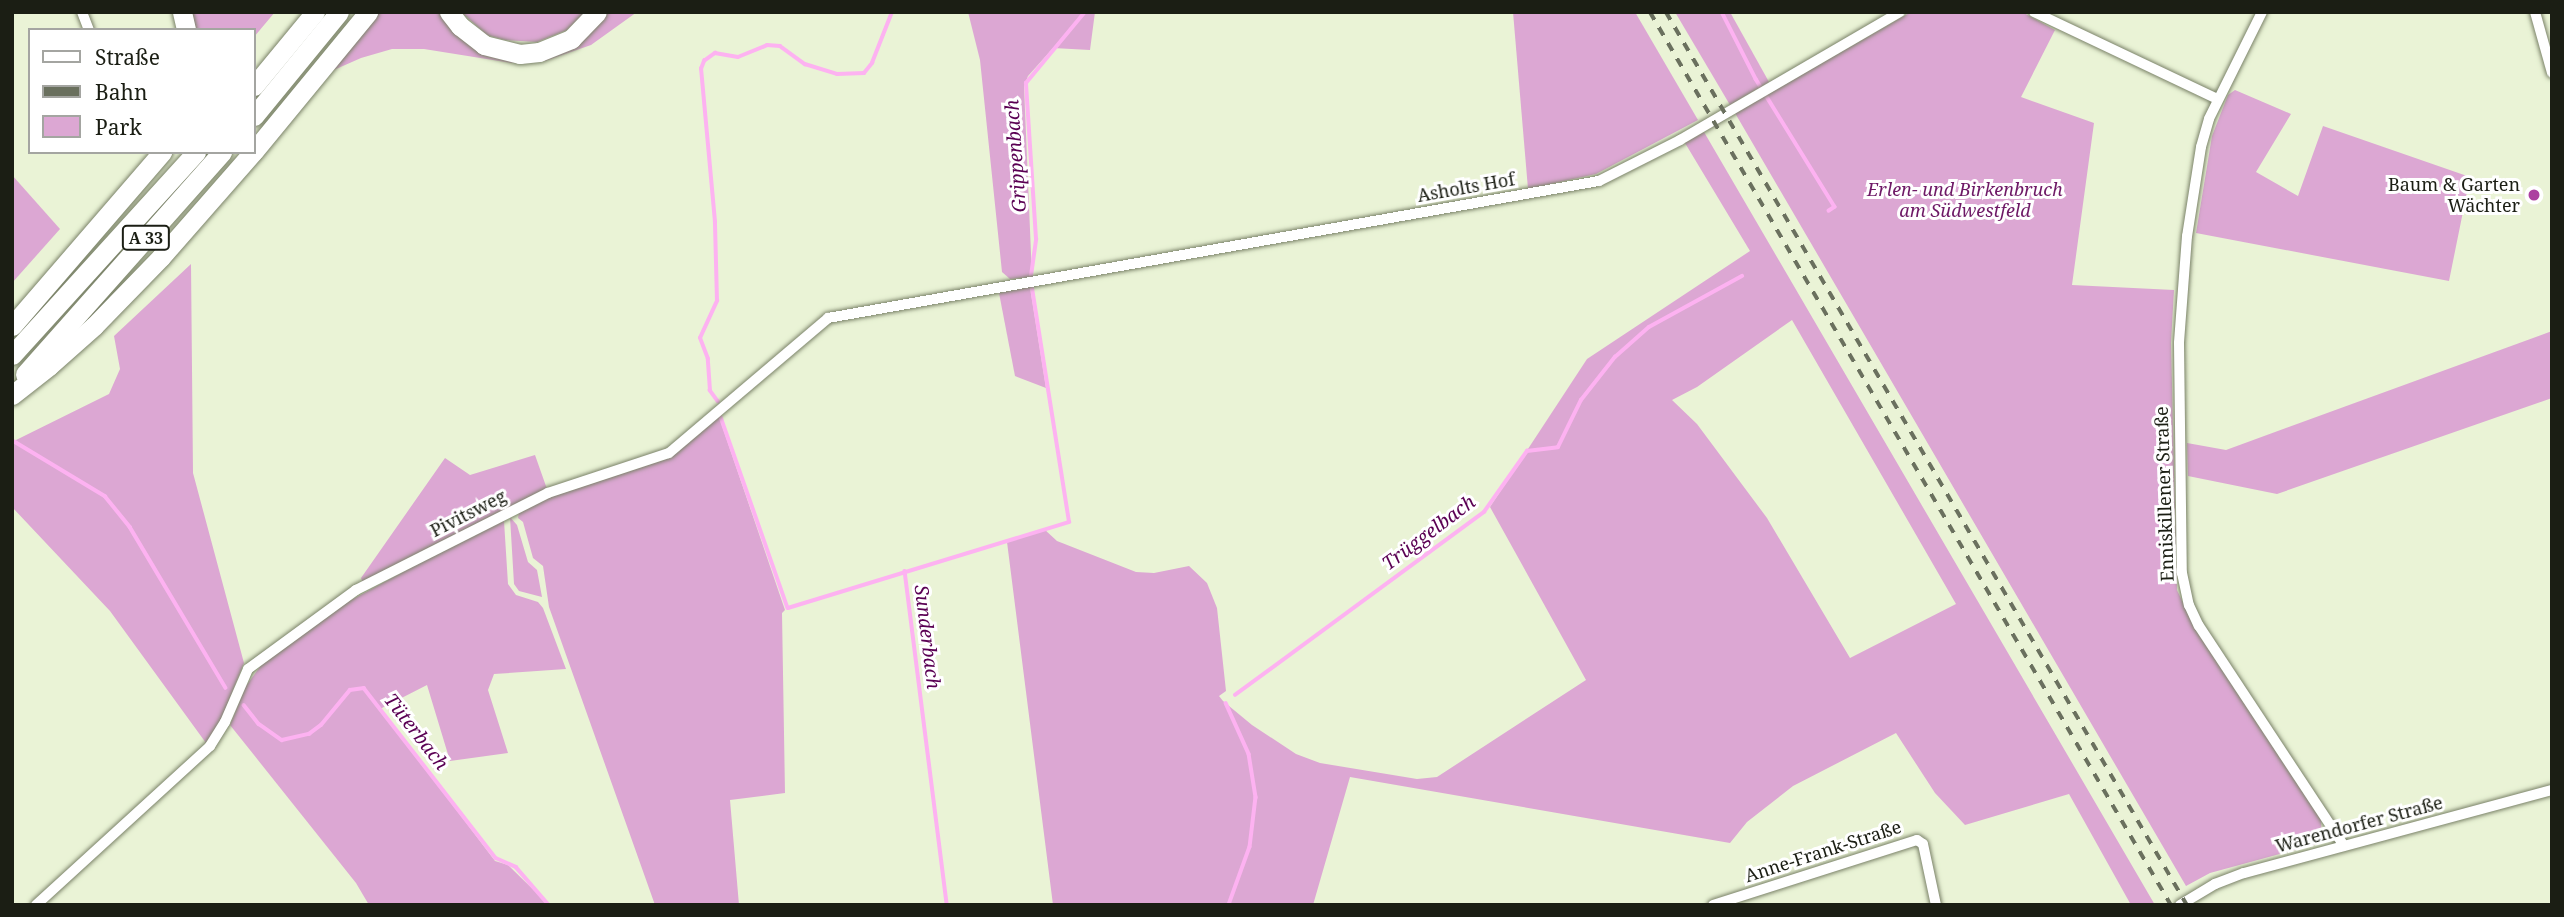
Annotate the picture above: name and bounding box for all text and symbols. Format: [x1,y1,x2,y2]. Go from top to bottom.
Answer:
legend [28,28,256,154]
text: Straße [95,43,160,71]
text: Bahn [95,78,147,106]
water label: Grippenbach [1001,99,1031,213]
text: Park [95,113,142,141]
street label: Asholts Hof [1416,168,1516,206]
place label: Baum & Garten Wächter [2388,174,2520,216]
park label: Erlen- und Birkenbruch am Südwestfeld [1867,179,2063,222]
marker: Baum & Garten Wächter [2526,187,2542,203]
road number: A 33 [122,226,170,250]
street label: Enniskillener Straße [2150,406,2178,582]
street label: Pivitsweg [427,485,509,541]
water label: Trüggelbach [1378,491,1480,575]
water label: Sunderbach [909,584,945,690]
water label: Tüterbach [379,689,453,775]
street label: Warendorfer Straße [2273,791,2445,857]
street label: Anne-Frank-Straße [1742,815,1904,887]

